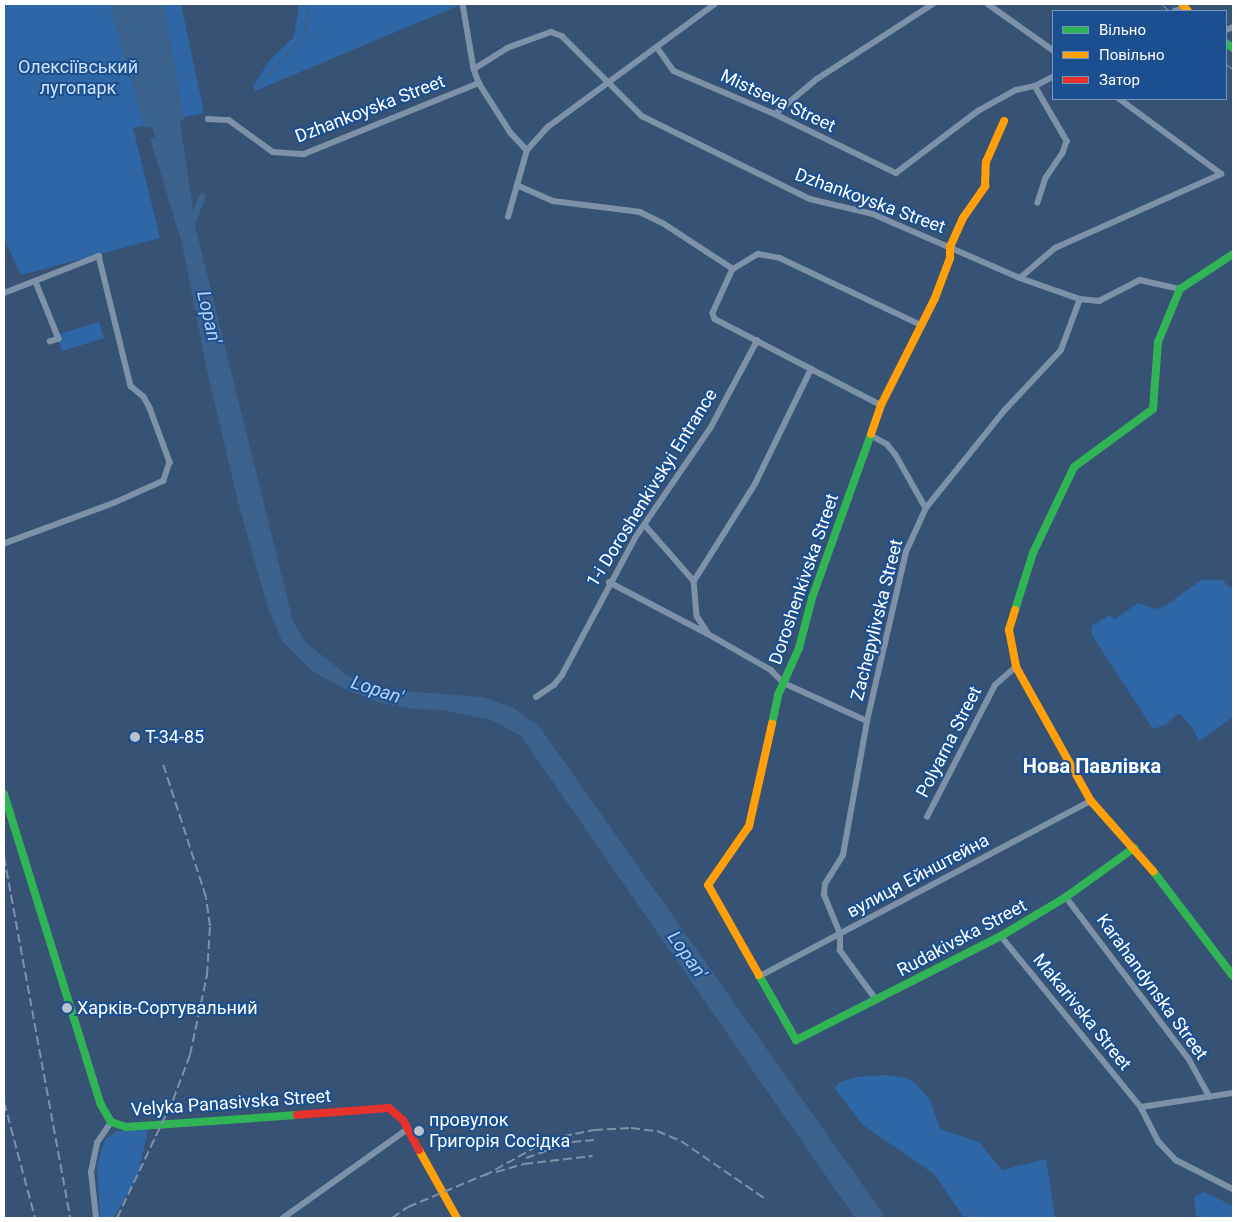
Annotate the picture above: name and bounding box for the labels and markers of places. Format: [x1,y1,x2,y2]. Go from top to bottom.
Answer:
place label: Т-34-85 [145,726,204,748]
marker: Т-34-85 [129,731,141,743]
place label: Харків-Сортувальний [77,997,258,1019]
marker: Харків-Сортувальний [61,1002,73,1014]
place label: провулок Григорія Сосідка [429,1110,570,1152]
marker: провулок Григорія Сосідка [413,1125,425,1137]

